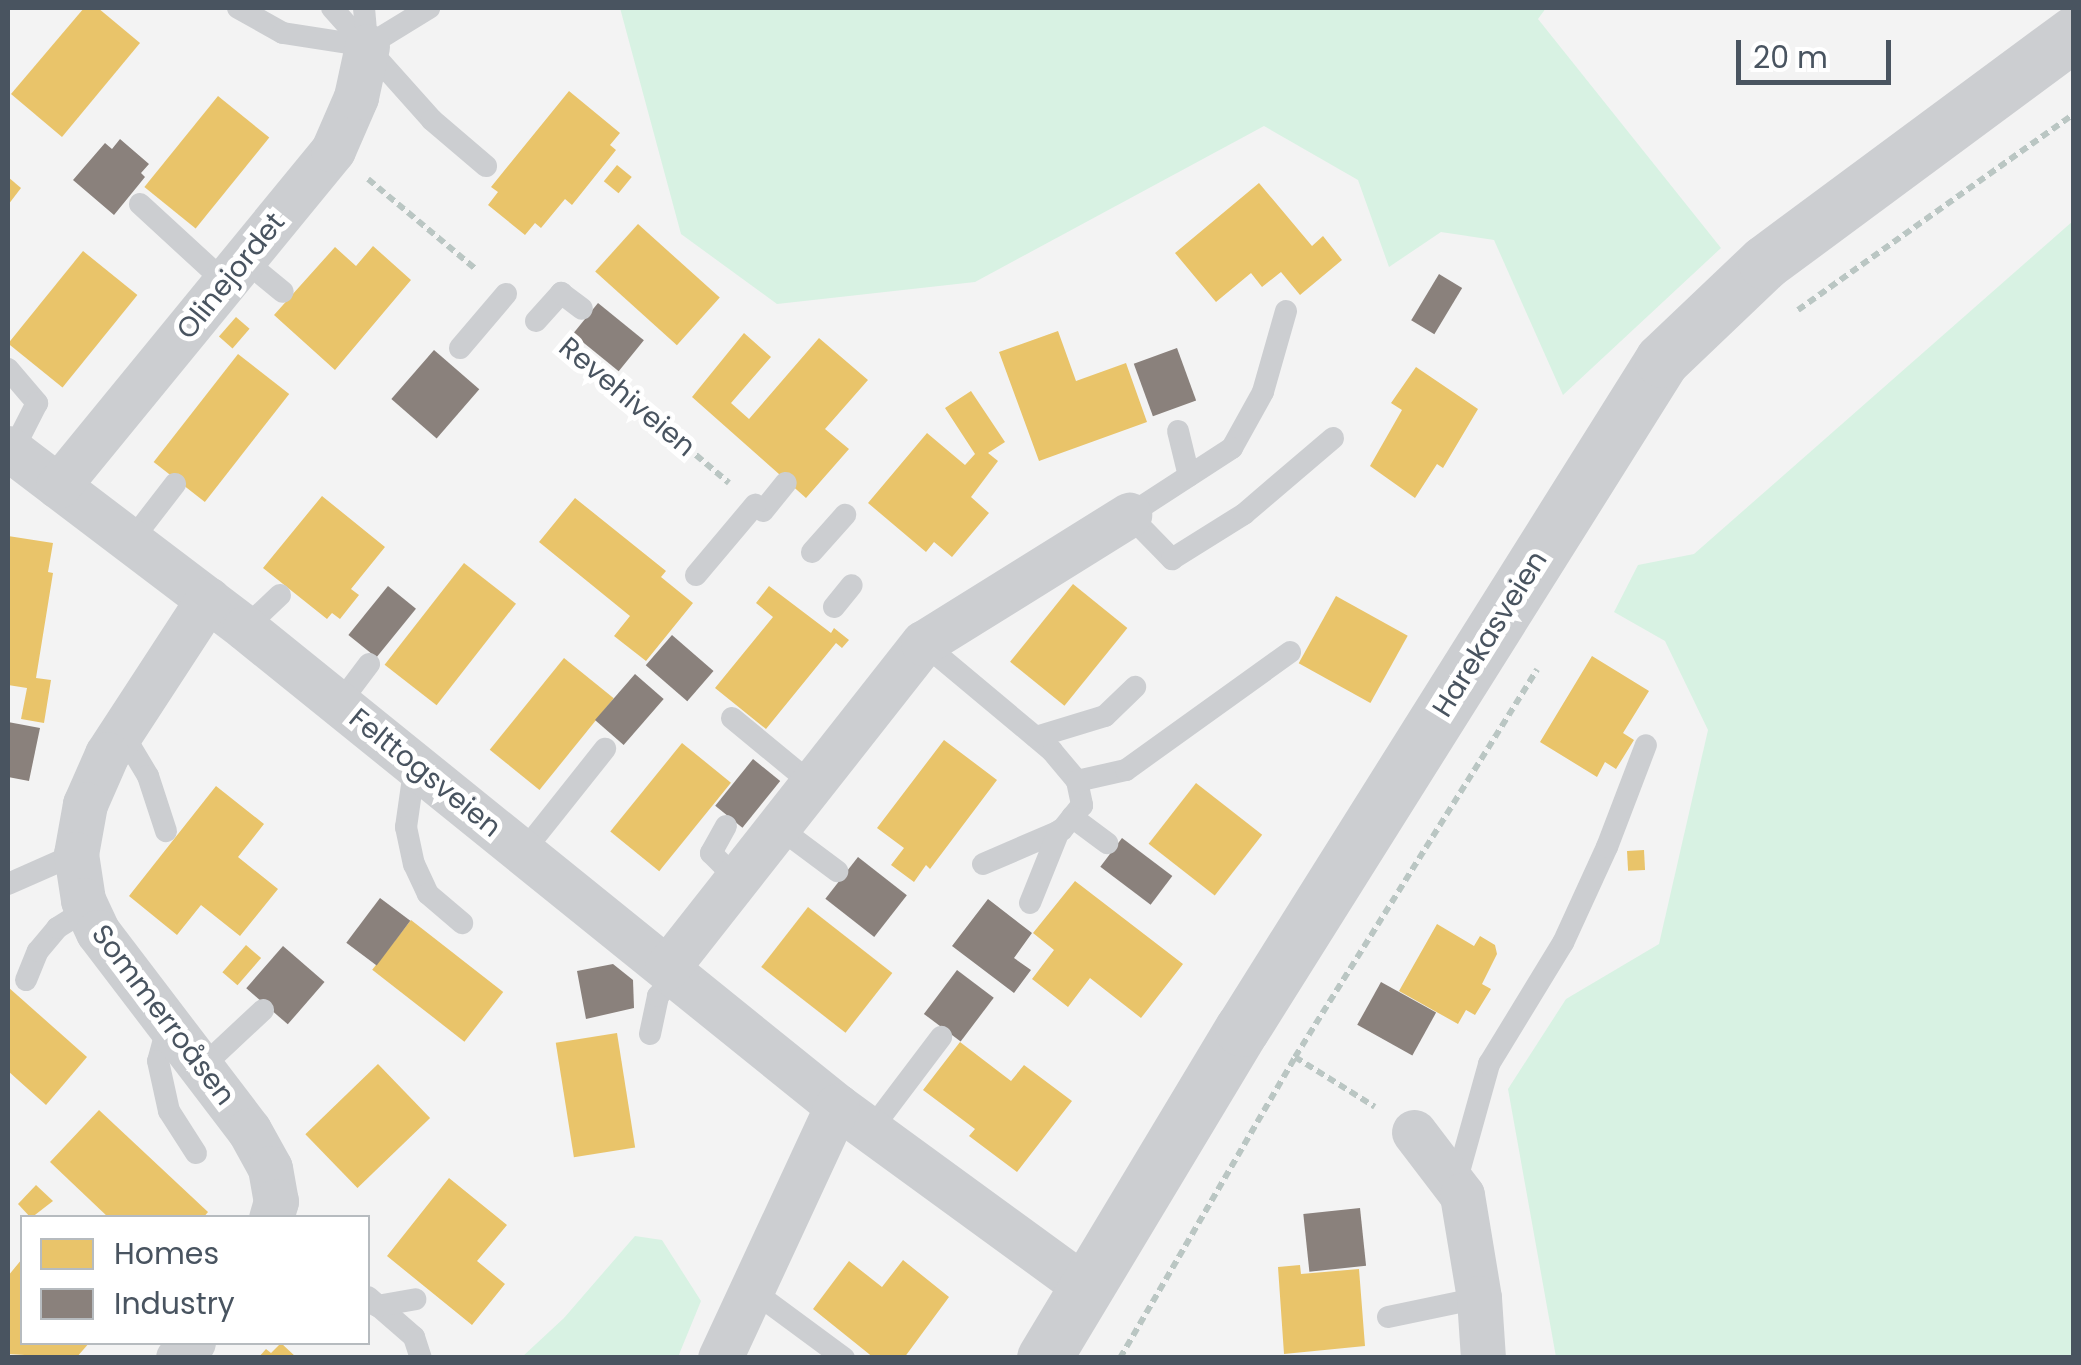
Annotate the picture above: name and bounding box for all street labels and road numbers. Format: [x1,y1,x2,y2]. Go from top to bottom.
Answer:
street label: Olinejordet [170,206,292,346]
street label: Revehiveien [552,330,702,464]
street label: Harekasveien [1426,545,1554,723]
street label: Felttogsveien [342,702,508,844]
street label: Sommerroåsen [84,918,242,1112]

